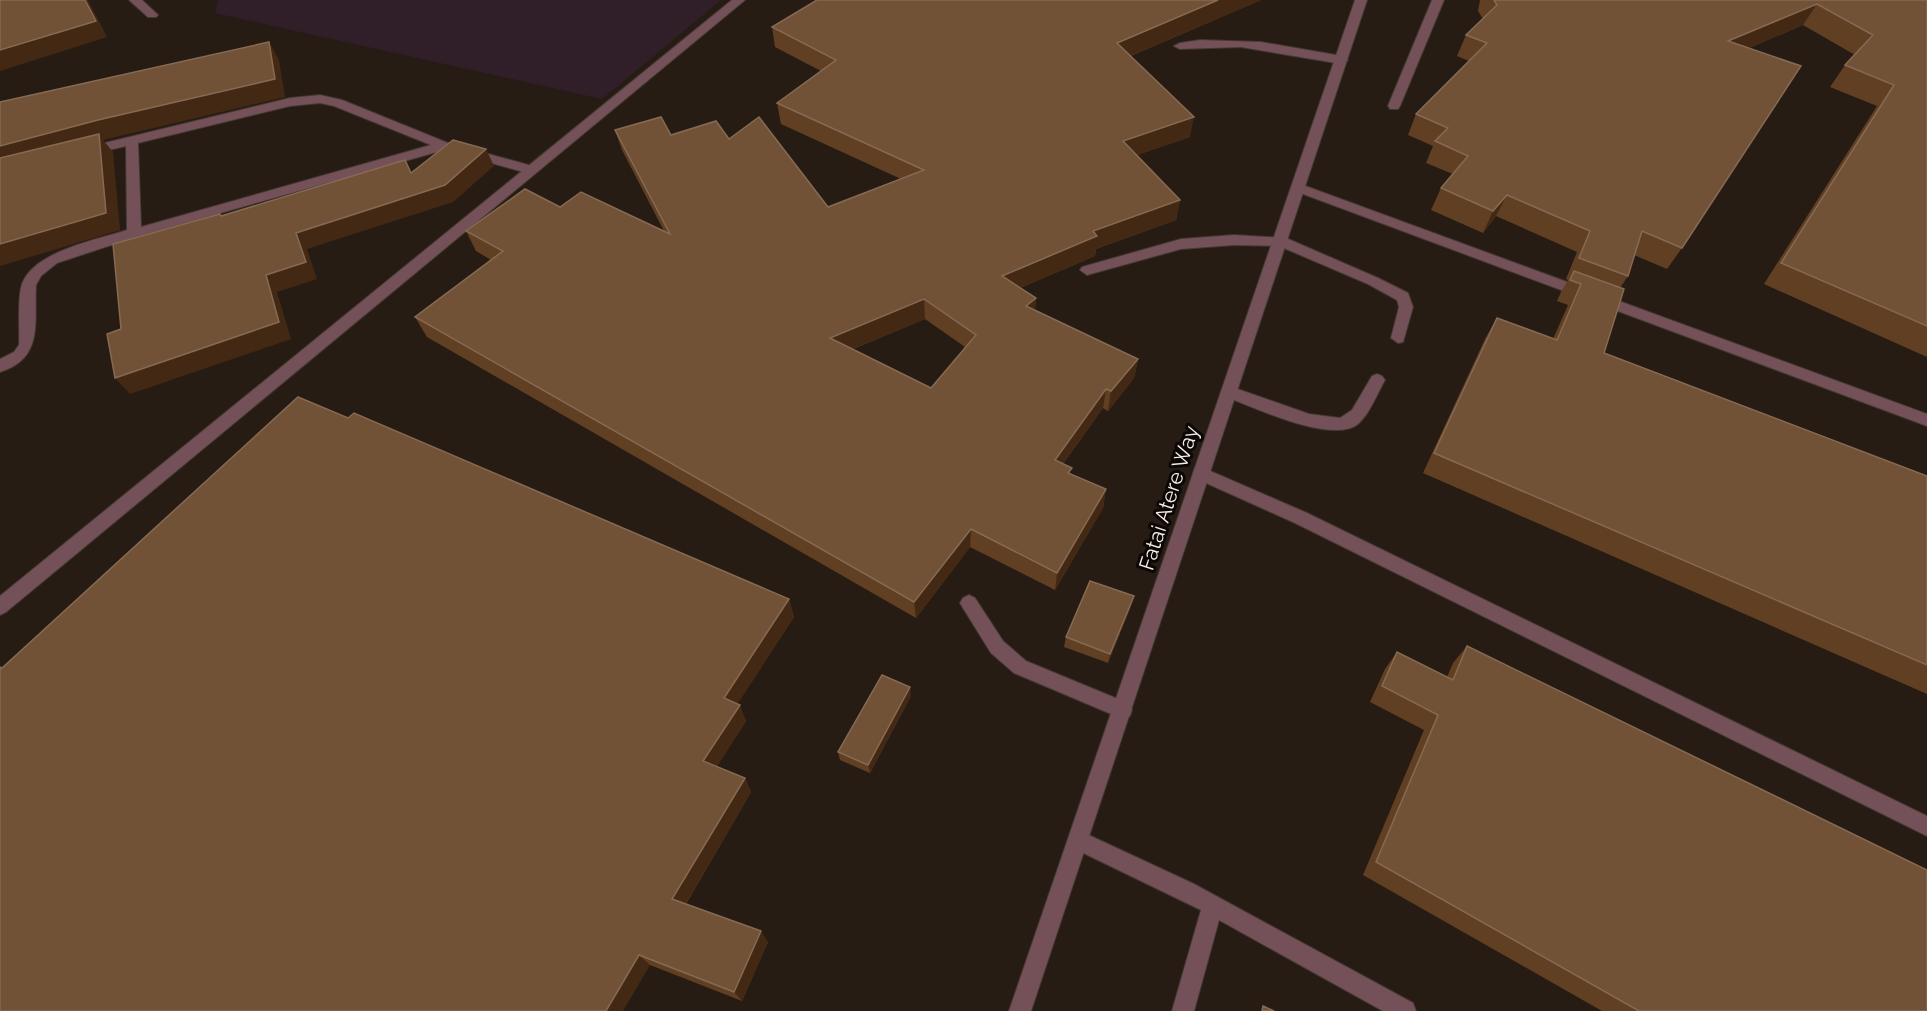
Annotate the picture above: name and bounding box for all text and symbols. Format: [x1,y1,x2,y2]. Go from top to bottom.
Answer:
street label: Fatai Atere Way [1133,422,1204,573]

